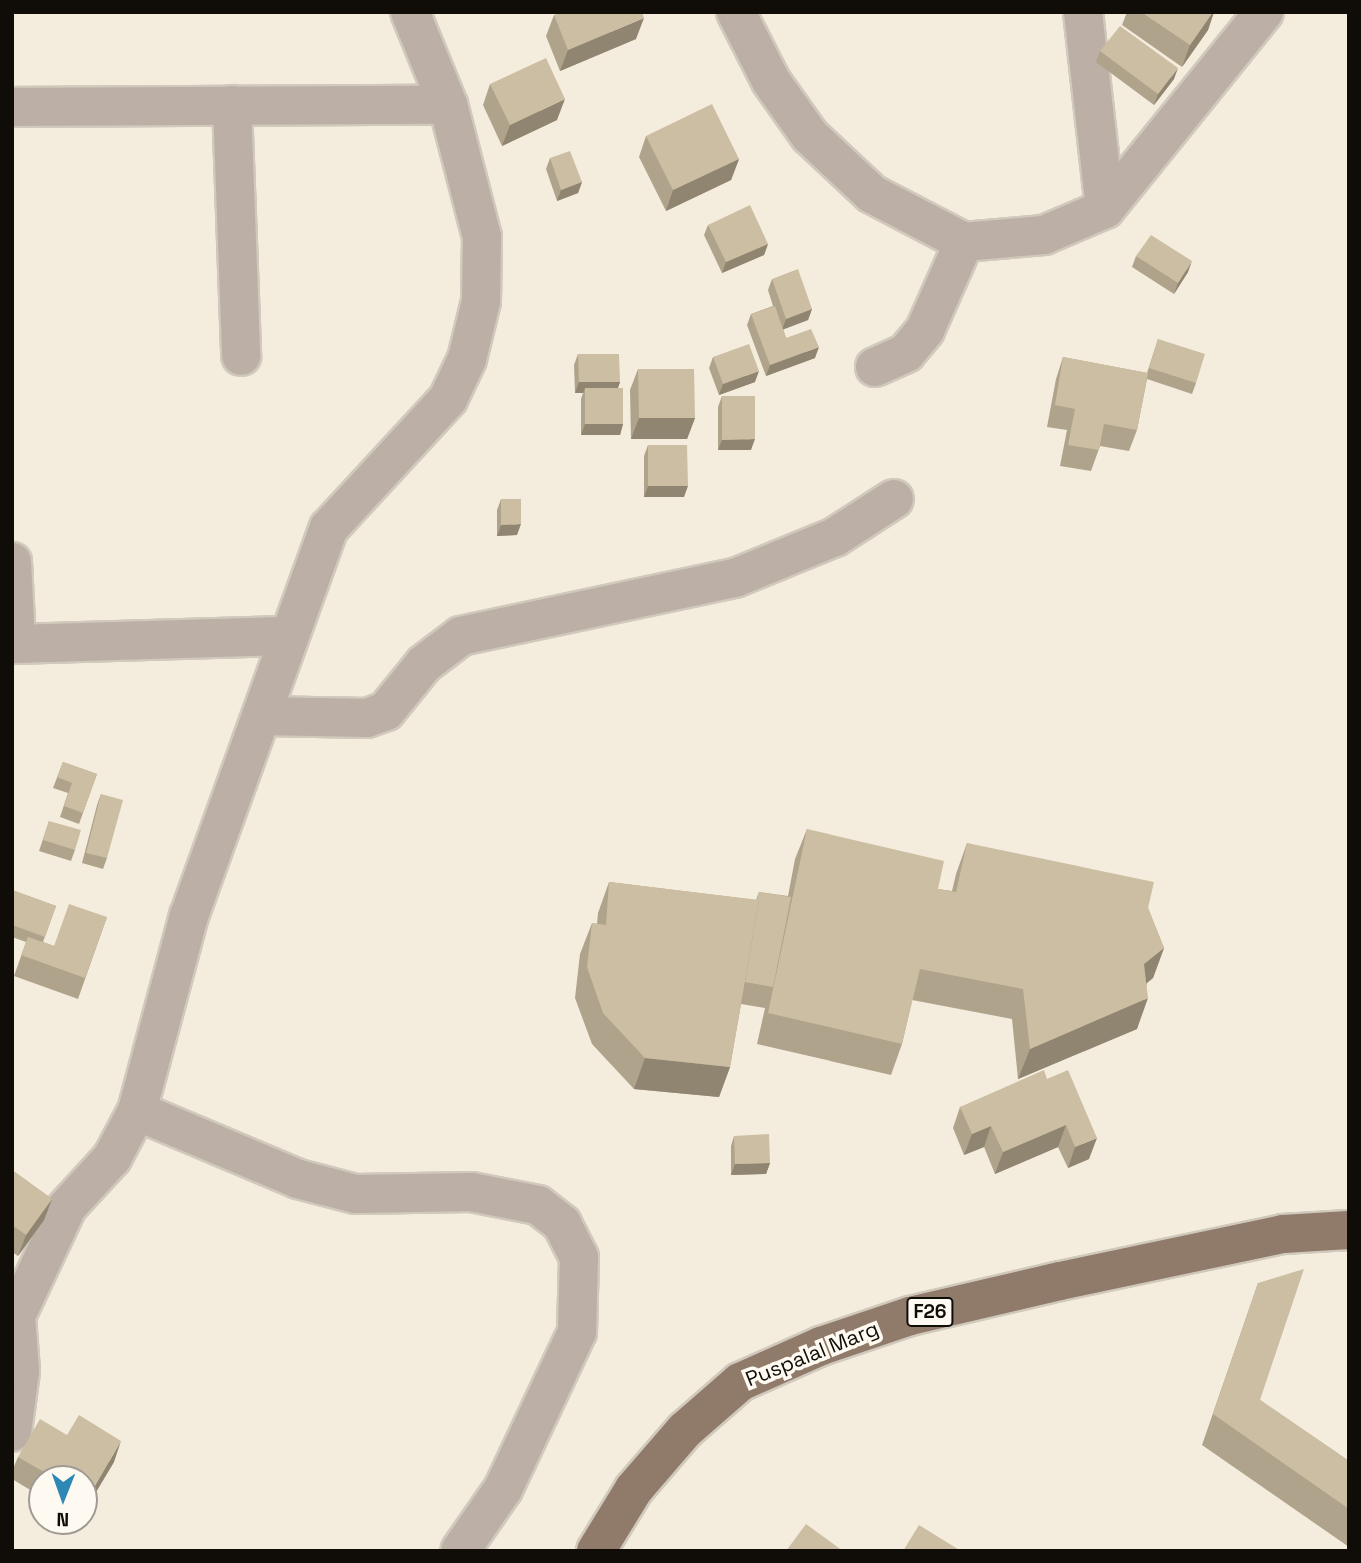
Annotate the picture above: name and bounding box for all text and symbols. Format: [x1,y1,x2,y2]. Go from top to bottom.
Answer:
road number: F26 [906,1296,954,1328]
street label: Puspalal Marg [742,1316,882,1392]
north arrow [28,1465,98,1535]
text: N [56,1507,69,1532]

